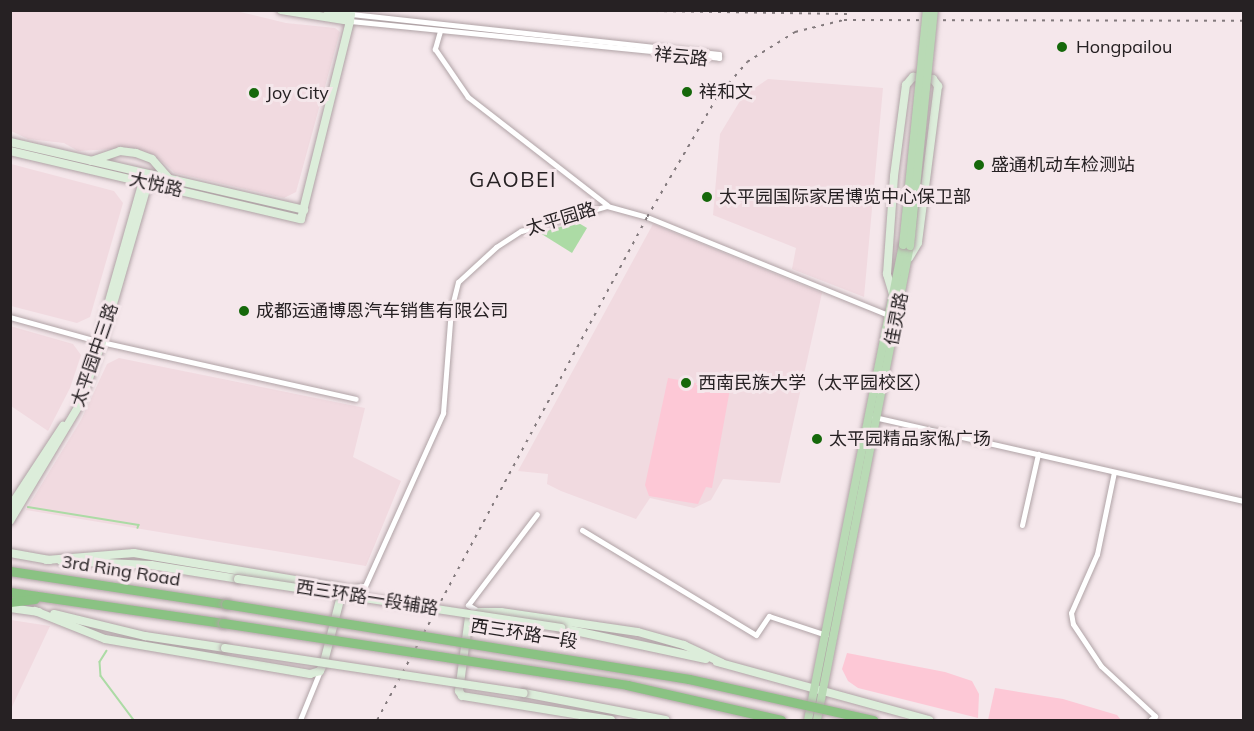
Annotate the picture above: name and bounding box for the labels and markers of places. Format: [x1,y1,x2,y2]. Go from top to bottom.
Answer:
place label: Hongpailou [1076,36,1172,58]
marker: Hongpailou [1053,38,1071,56]
place label: 祥和文 [699,81,753,103]
place label: Joy City [266,82,329,104]
marker: 祥和文 [680,85,694,99]
marker: Joy City [247,86,261,100]
place label: 盛通机动车检测站 [991,154,1135,176]
marker: 盛通机动车检测站 [972,158,986,172]
place label: 太平园国际家居博览中心保卫部 [719,186,971,208]
marker: 太平园国际家居博览中心保卫部 [700,190,714,204]
place label: 成都运通博恩汽车销售有限公司 [256,300,508,322]
marker: 成都运通博恩汽车销售有限公司 [237,304,251,318]
place label: 西南民族大学（太平园校区） [698,372,932,394]
marker: 西南民族大学（太平园校区） [679,376,693,390]
place label: 太平园精品家俬广场 [829,428,991,450]
marker: 太平园精品家俬广场 [810,432,824,446]

